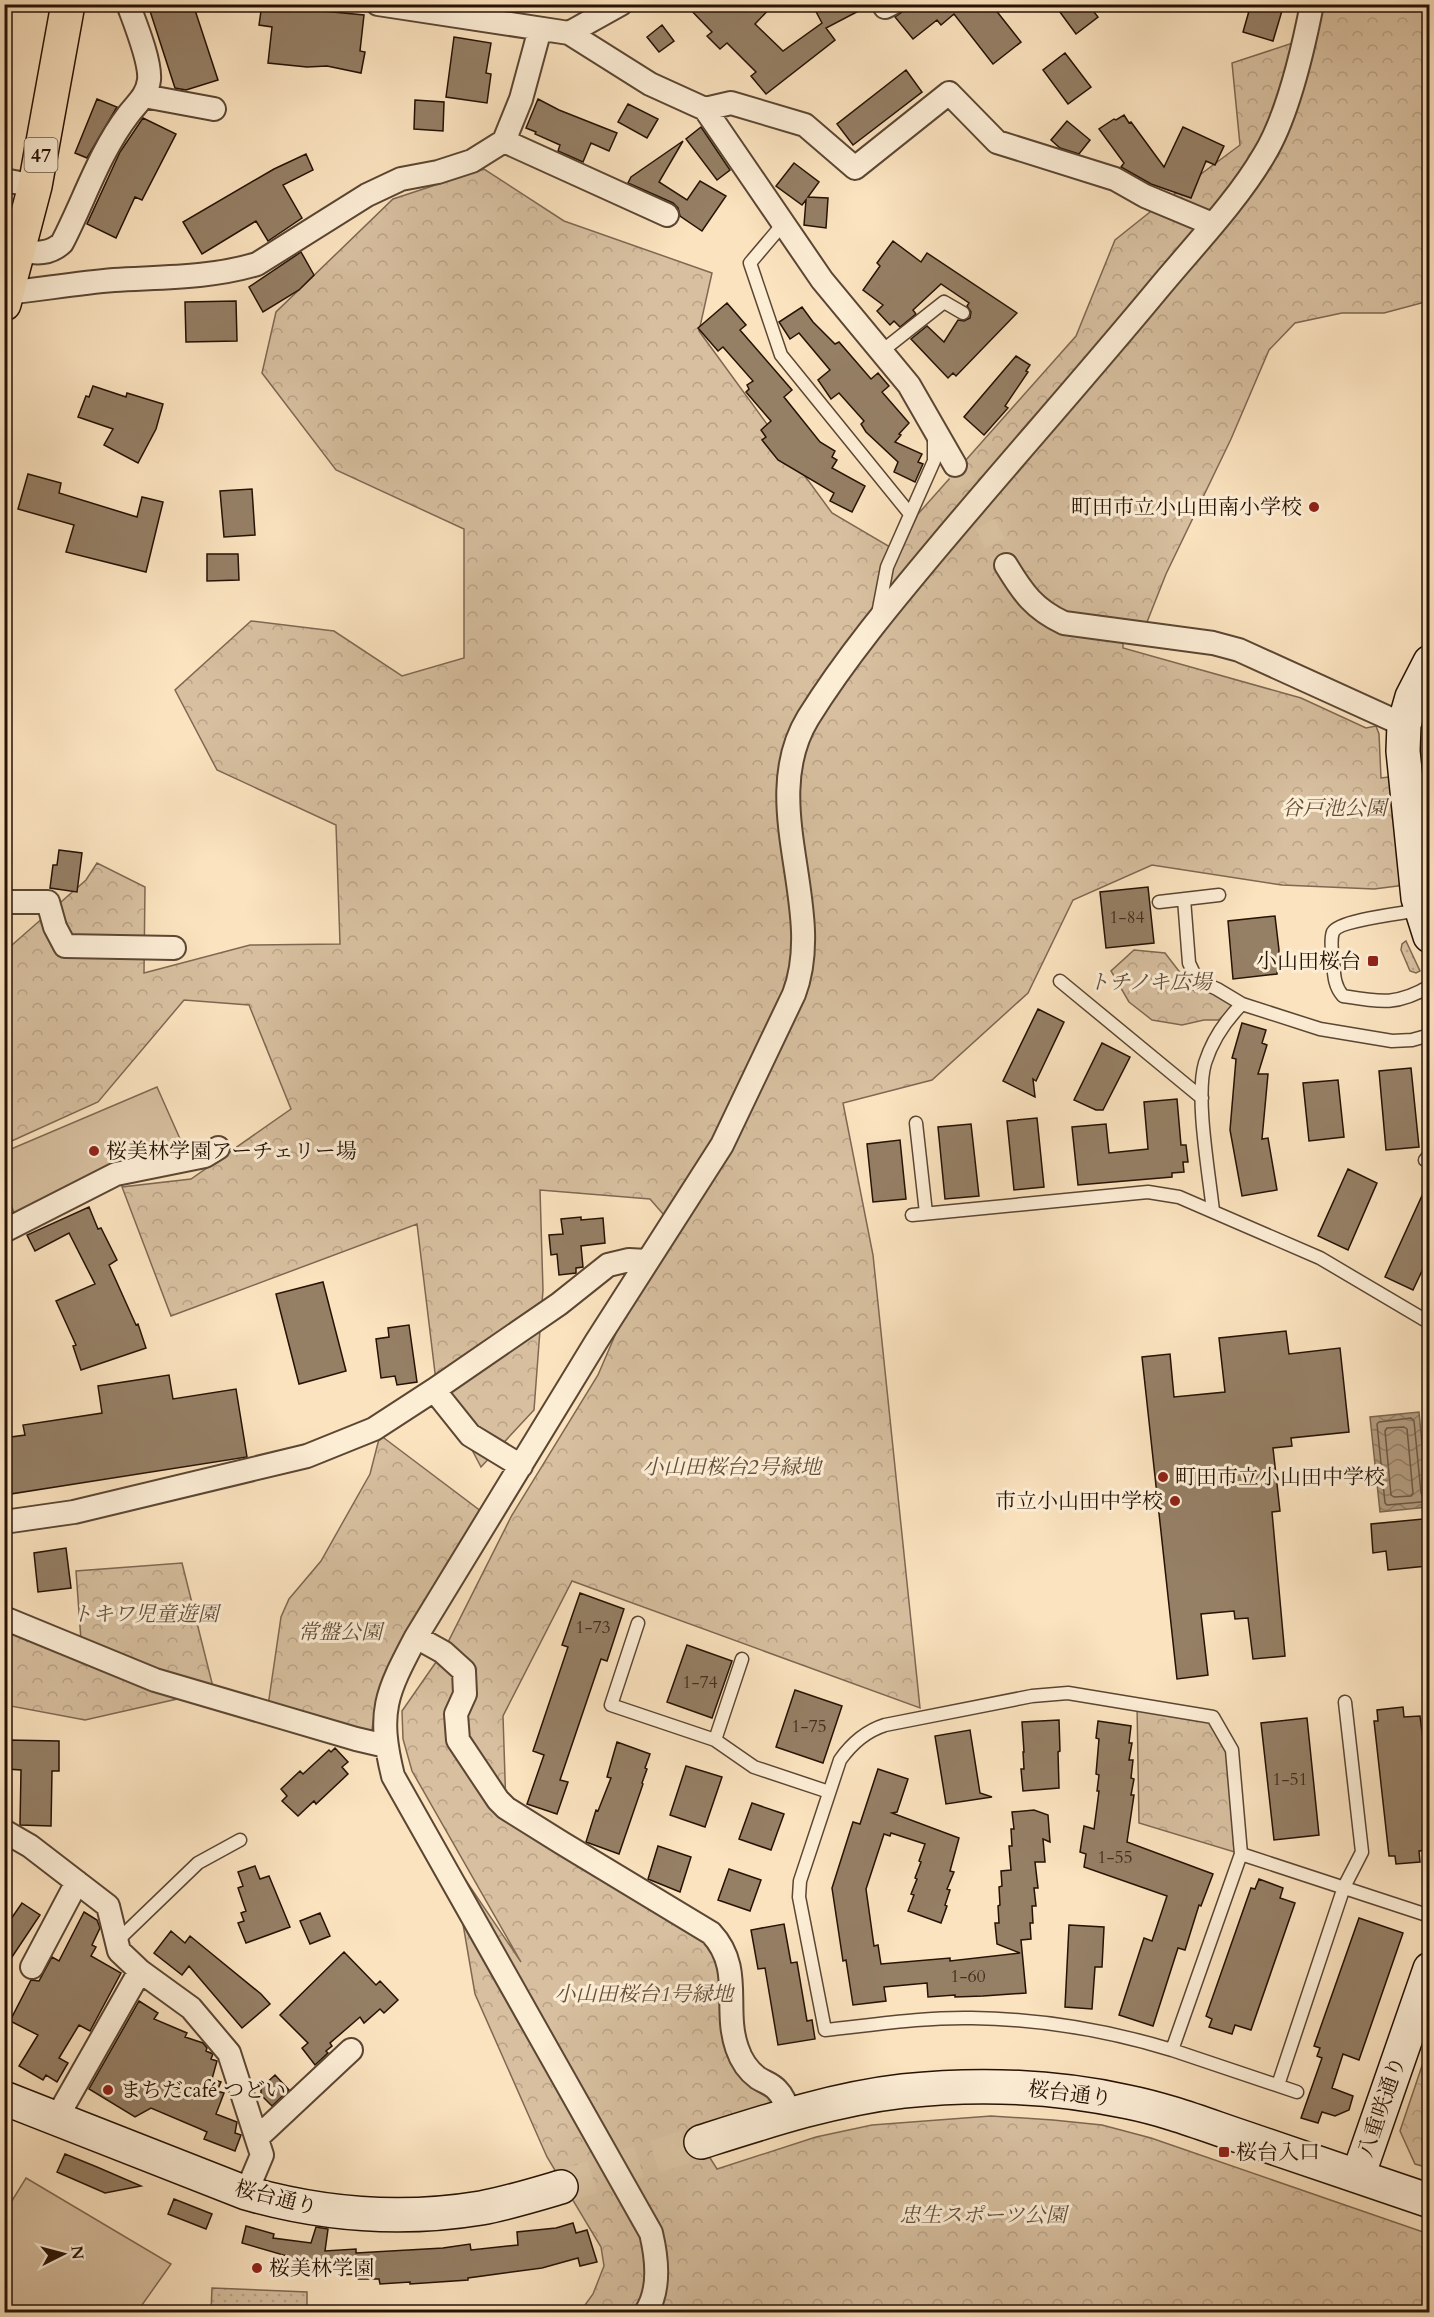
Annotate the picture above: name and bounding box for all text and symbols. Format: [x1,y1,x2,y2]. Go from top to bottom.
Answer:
road number: 47 [24,138,57,172]
place label: 町田市立小山田南小学校 [1071,493,1302,522]
marker: 町田市立小山田南小学校 [1307,500,1321,514]
park label: 谷戸池公園 [1282,794,1389,823]
house number: 1-84 [1109,905,1145,930]
place label: 小山田桜台 [1256,947,1361,976]
marker: 小山田桜台 [1366,954,1380,968]
park label: トチノキ広場 [1088,968,1214,997]
place label: 桜美林学園アーチェリー場 [106,1137,357,1166]
marker: 桜美林学園アーチェリー場 [87,1144,101,1158]
park label: 小山田桜台2号緑地 [643,1453,823,1482]
place label: 町田市立小山田中学校 [1175,1463,1385,1492]
marker: 町田市立小山田中学校 [1156,1470,1170,1484]
place label: 市立小山田中学校 [995,1487,1163,1516]
marker: 市立小山田中学校 [1168,1494,1182,1508]
park label: トキワ児童遊園 [72,1600,221,1629]
house number: 1-73 [575,1615,611,1640]
park label: 常盤公園 [298,1618,385,1647]
house number: 1-74 [682,1670,718,1695]
house number: 1-75 [791,1714,827,1739]
house number: 1-51 [1272,1767,1308,1792]
house number: 1-55 [1097,1845,1133,1870]
house number: 1-60 [950,1964,986,1989]
park label: 小山田桜台1号緑地 [555,1980,735,2009]
street label: 八重咲通り [1351,2053,1413,2161]
street label: 桜台通り [1027,2074,1113,2114]
place label: まちだcafé つどい [120,2076,286,2105]
marker: まちだcafé つどい [101,2083,115,2097]
place label: 桜台入口 [1236,2138,1320,2167]
marker: 桜台入口 [1217,2145,1231,2159]
street label: 桜台通り [232,2174,320,2222]
park label: 忠生スポーツ公園 [899,2201,1070,2230]
north arrow [33,2224,93,2284]
text: N [65,2244,89,2261]
place label: 桜美林学園 [269,2254,374,2283]
marker: 桜美林学園 [250,2261,264,2275]

